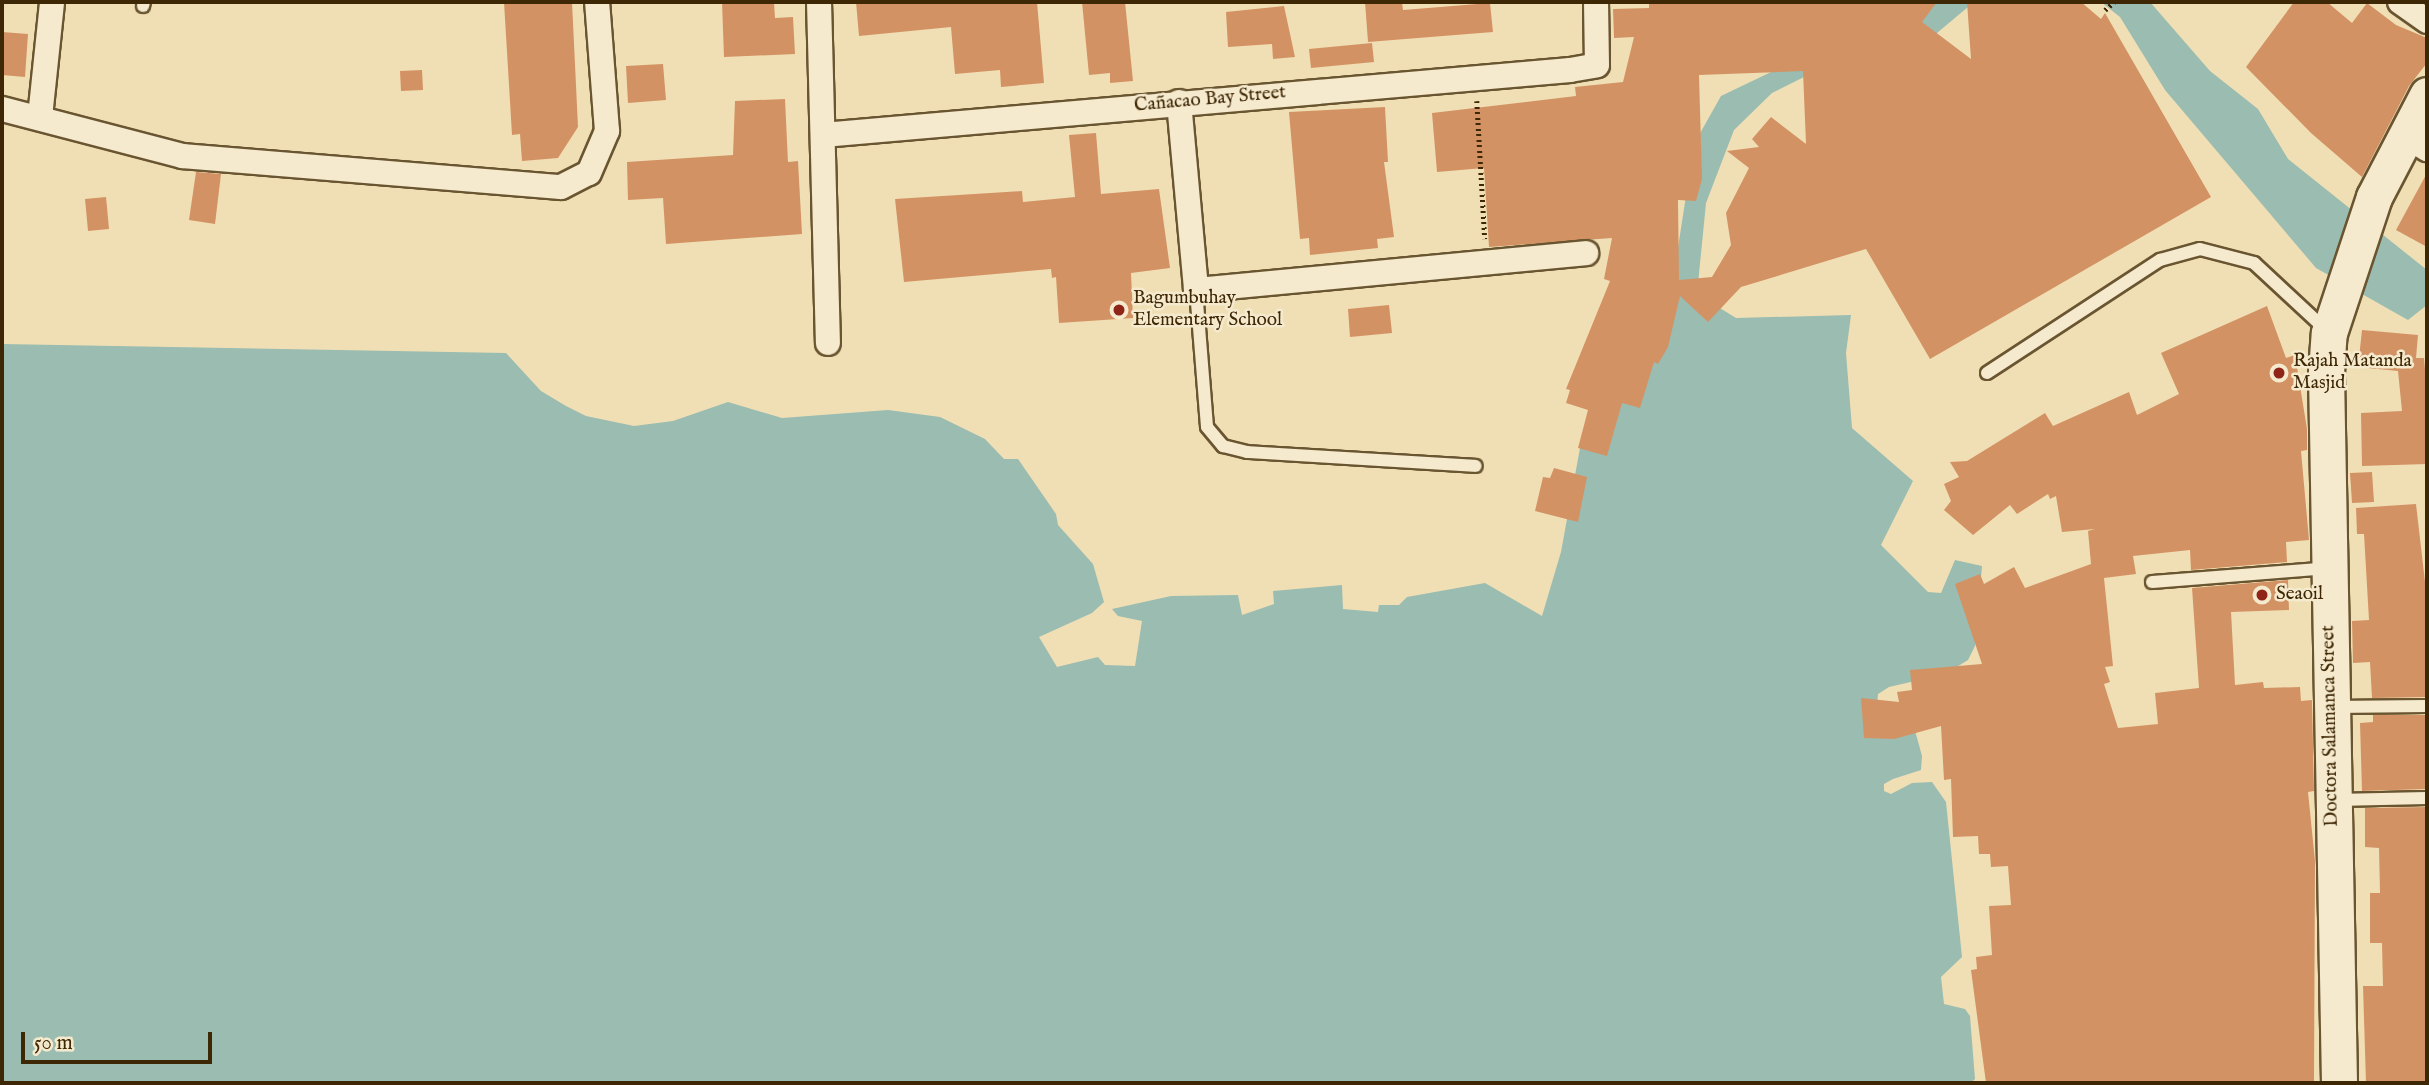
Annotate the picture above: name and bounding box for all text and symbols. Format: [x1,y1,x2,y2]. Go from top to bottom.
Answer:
street label: Cañacao Bay Street [1133,82,1287,118]
place label: Bagumbuhay Elementary School [1133,288,1282,332]
marker: Bagumbuhay Elementary School [1111,302,1127,318]
place label: Rajah Matanda Masjid [2293,351,2412,395]
marker: Rajah Matanda Masjid [2271,365,2287,381]
place label: Seaoil [2276,584,2323,606]
marker: Seaoil [2254,587,2270,603]
street label: Doctora Salamanca Street [2318,625,2344,827]
scale bar [24,1018,215,1062]
text: 50 m [34,1030,73,1057]

